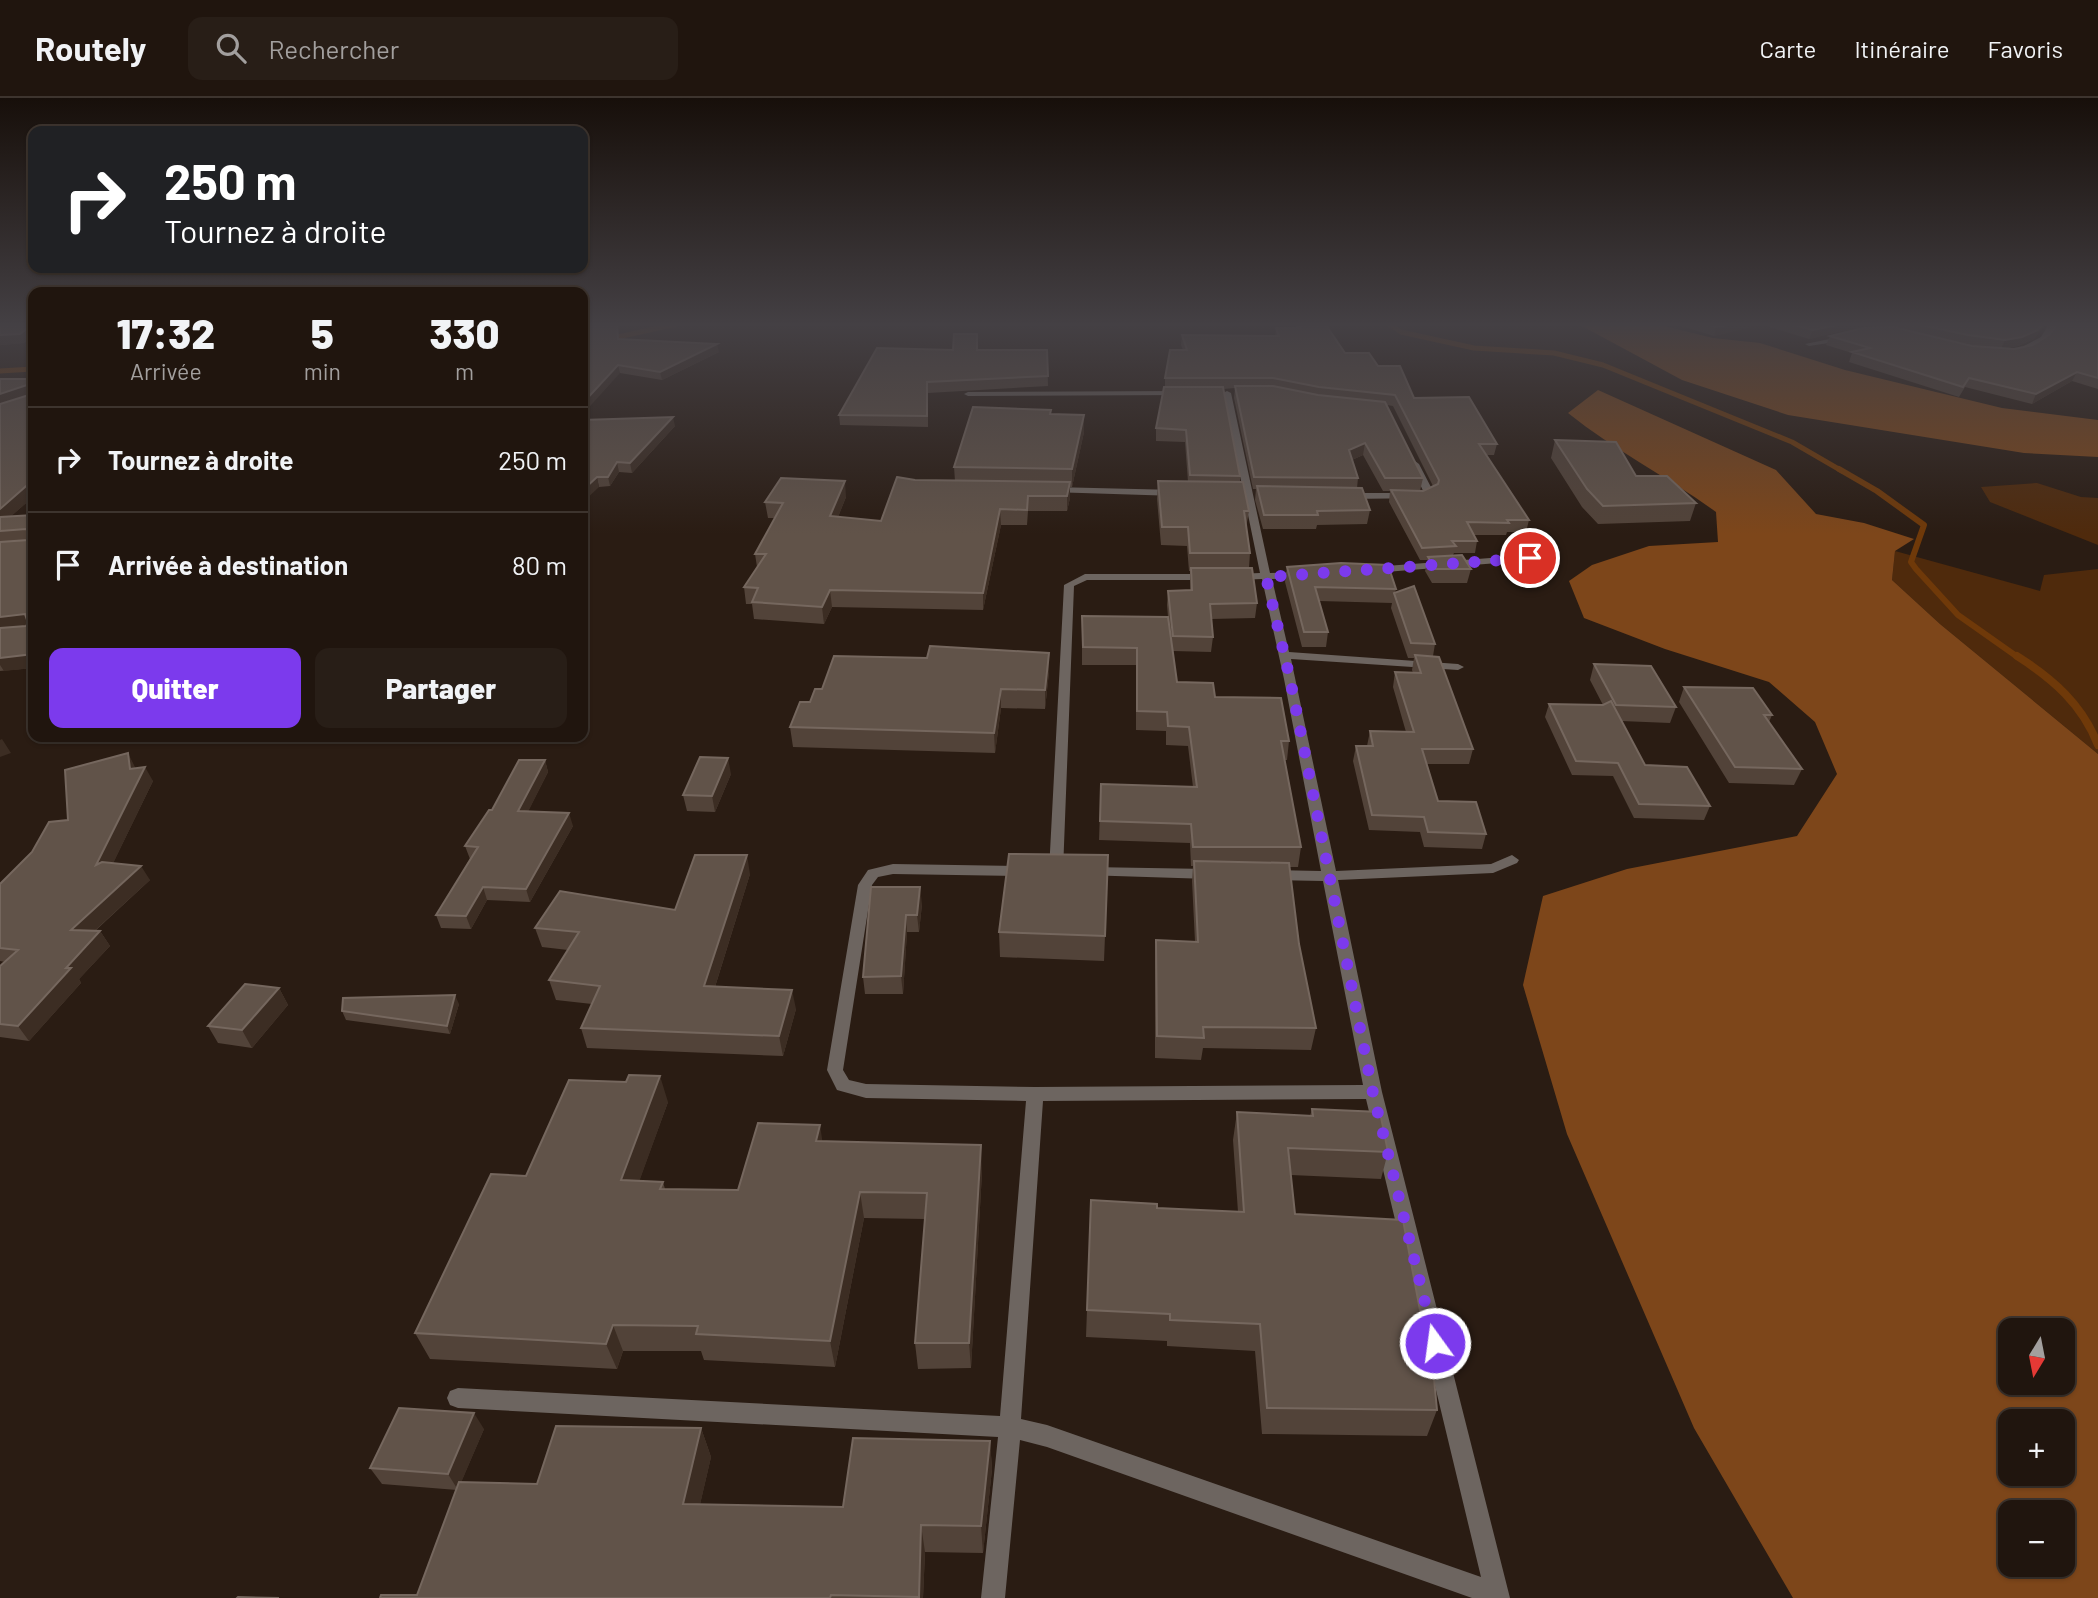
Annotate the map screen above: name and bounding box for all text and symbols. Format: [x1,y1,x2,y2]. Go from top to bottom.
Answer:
search box [188,17,678,80]
text: Routely [35,28,146,68]
icon: search [212,29,250,67]
text: Rechercher [268,33,399,64]
text: Carte [1760,34,1816,63]
text: Itinéraire [1854,34,1950,63]
text: Favoris [1988,34,2063,63]
text: 250 m [164,151,297,210]
icon: right [49,154,140,245]
text: Tournez à droite [164,211,386,249]
text: 17:32 [117,307,215,357]
text: 5 [311,307,334,357]
text: 330 [429,307,499,357]
text: Arrivée [130,357,202,385]
text: min [304,357,341,385]
text: m [455,357,474,385]
icon: right [49,441,87,479]
text: Tournez à droite [108,444,293,475]
text: 250 m [498,444,567,475]
pin [1500,528,1560,588]
icon: arrive [1511,539,1549,577]
icon: arrive [49,546,87,584]
text: Arrivée à destination [108,549,348,580]
text: 80 m [512,549,567,580]
button: Quitter [49,648,301,728]
button: Partager [315,648,567,728]
position arrow [1398,1306,1472,1380]
north arrow [1998,1318,2076,1395]
map controls [1998,1318,2075,1577]
button: + [1998,1409,2075,1486]
button: − [1998,1500,2075,1577]

